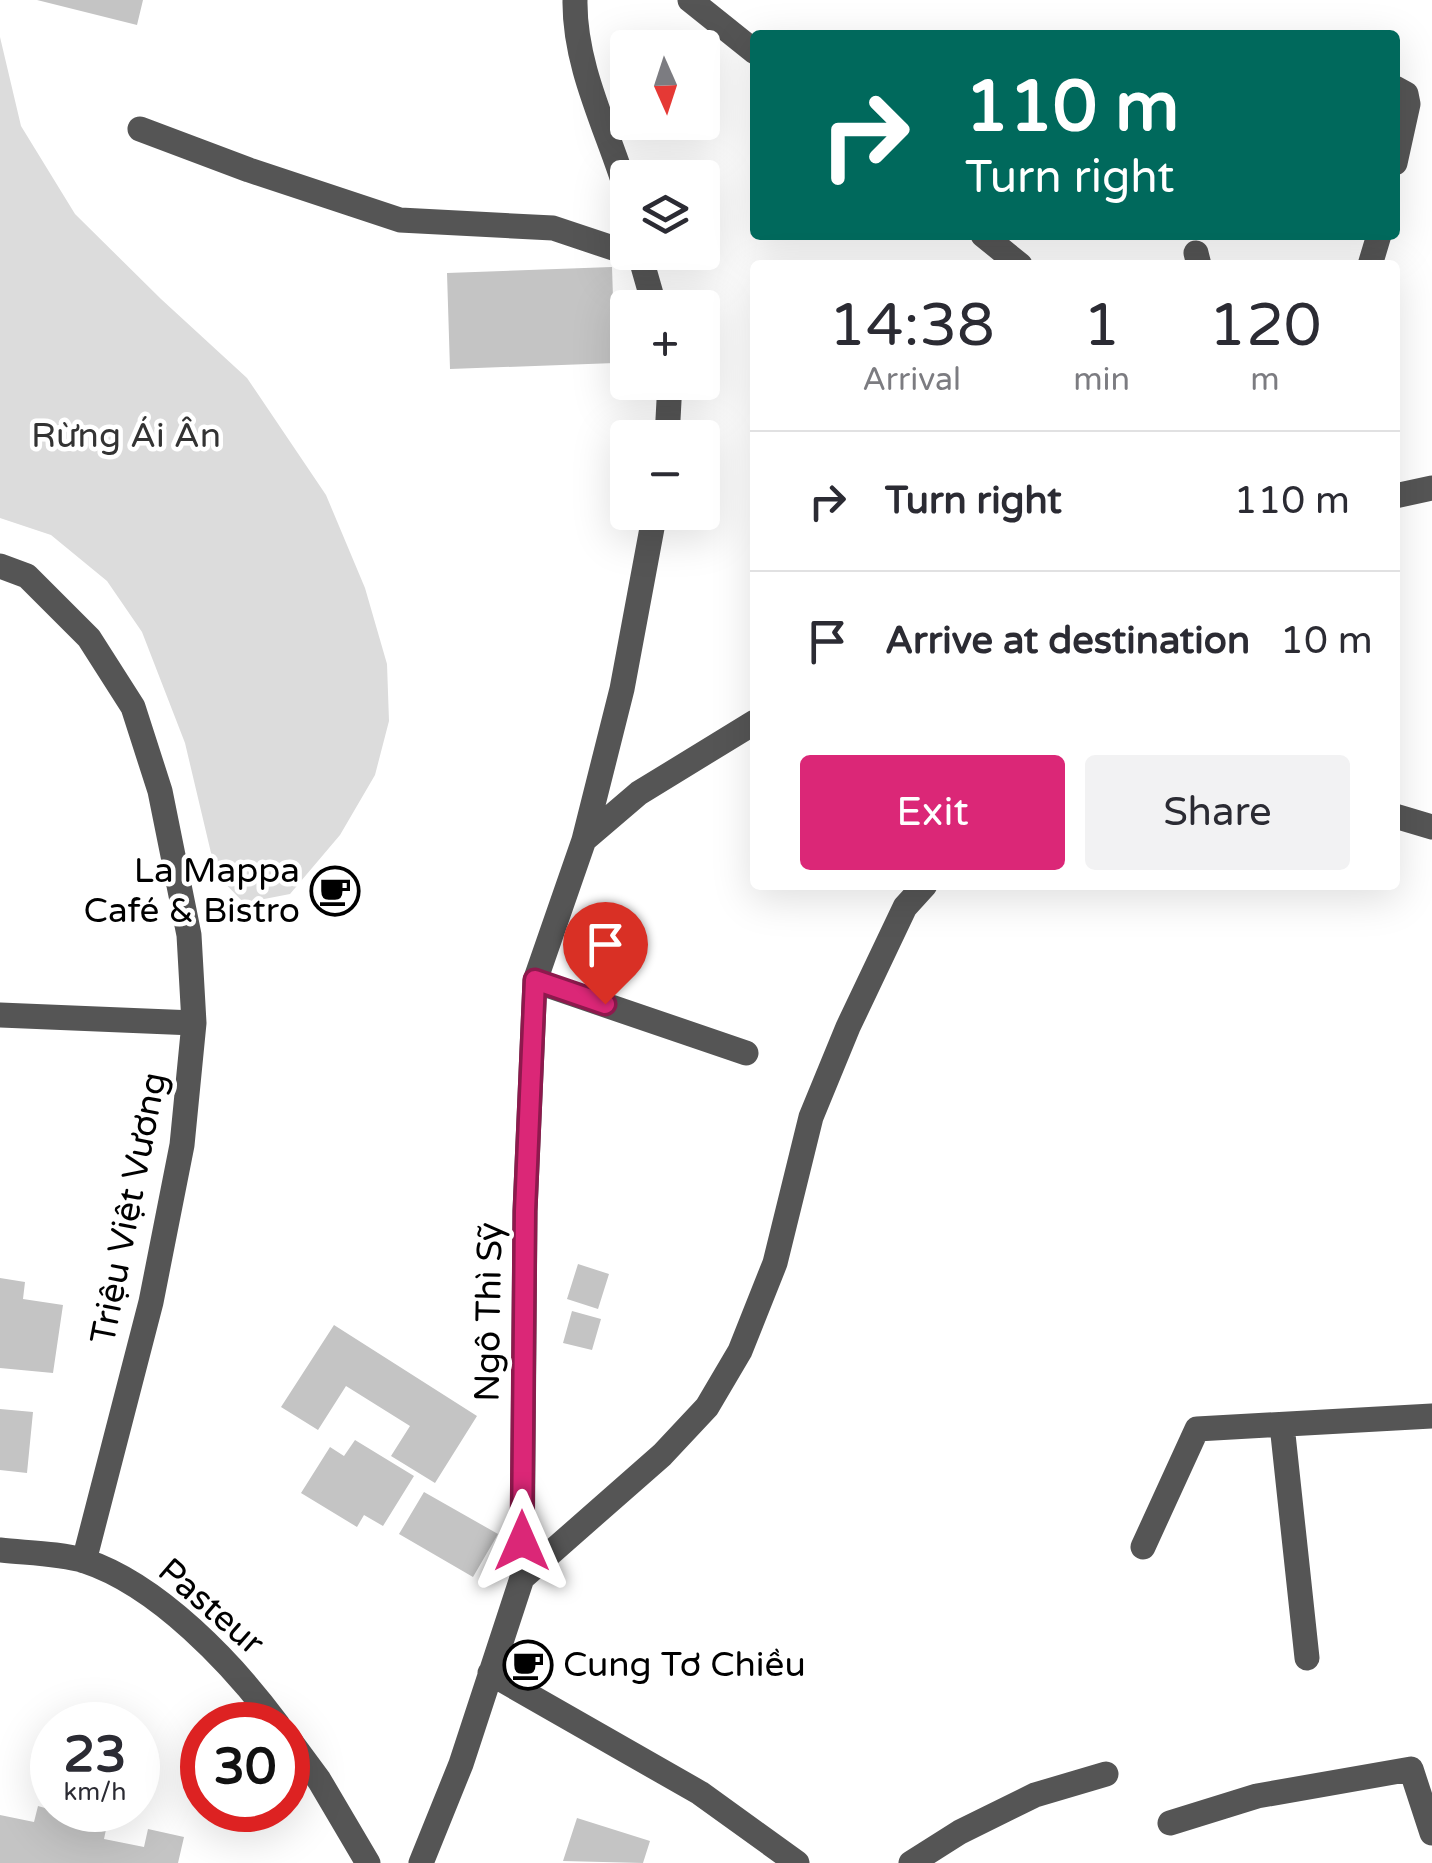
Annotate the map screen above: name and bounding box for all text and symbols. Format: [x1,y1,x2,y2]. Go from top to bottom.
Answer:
north arrow [610,30,720,140]
map controls [610,30,720,530]
text: 110 m [965,66,1179,150]
icon: right [800,70,930,200]
text: Turn right [965,151,1174,205]
button: layers [610,160,720,270]
button: + [610,290,720,400]
text: 14:38 [828,290,995,362]
text: 1 [1083,290,1120,362]
text: 120 [1208,290,1322,362]
text: Arrival [862,361,961,399]
text: min [1073,361,1130,399]
text: m [1250,361,1280,399]
park label: Rừng Ái Ân [31,415,221,457]
button: − [610,420,720,530]
icon: right [800,474,855,529]
text: Turn right [885,478,1062,524]
text: 110 m [1234,478,1350,524]
icon: arrive [800,614,855,669]
text: Arrive at destination [885,618,1250,664]
text: 10 m [1280,618,1373,664]
button: Exit [800,755,1065,870]
button: Share [1085,755,1350,870]
place label: La Mappa Café & Bistro [84,850,300,932]
cafe icon: La Mappa Café & Bistro [309,865,361,917]
pin [563,902,648,1005]
icon: arrive [578,917,633,972]
street label: Triệu Việt Vương [82,1069,176,1347]
street label: Ngô Thì Sỹ [466,1222,512,1402]
position arrow [470,1489,574,1593]
street label: Pasteur [149,1550,273,1665]
cafe icon: Cung Tơ Chiều [502,1639,554,1691]
place label: Cung Tơ Chiều [563,1644,806,1686]
speed limit sign: 30 [180,1702,310,1832]
text: 23 [64,1725,126,1785]
text: km/h [64,1777,126,1807]

